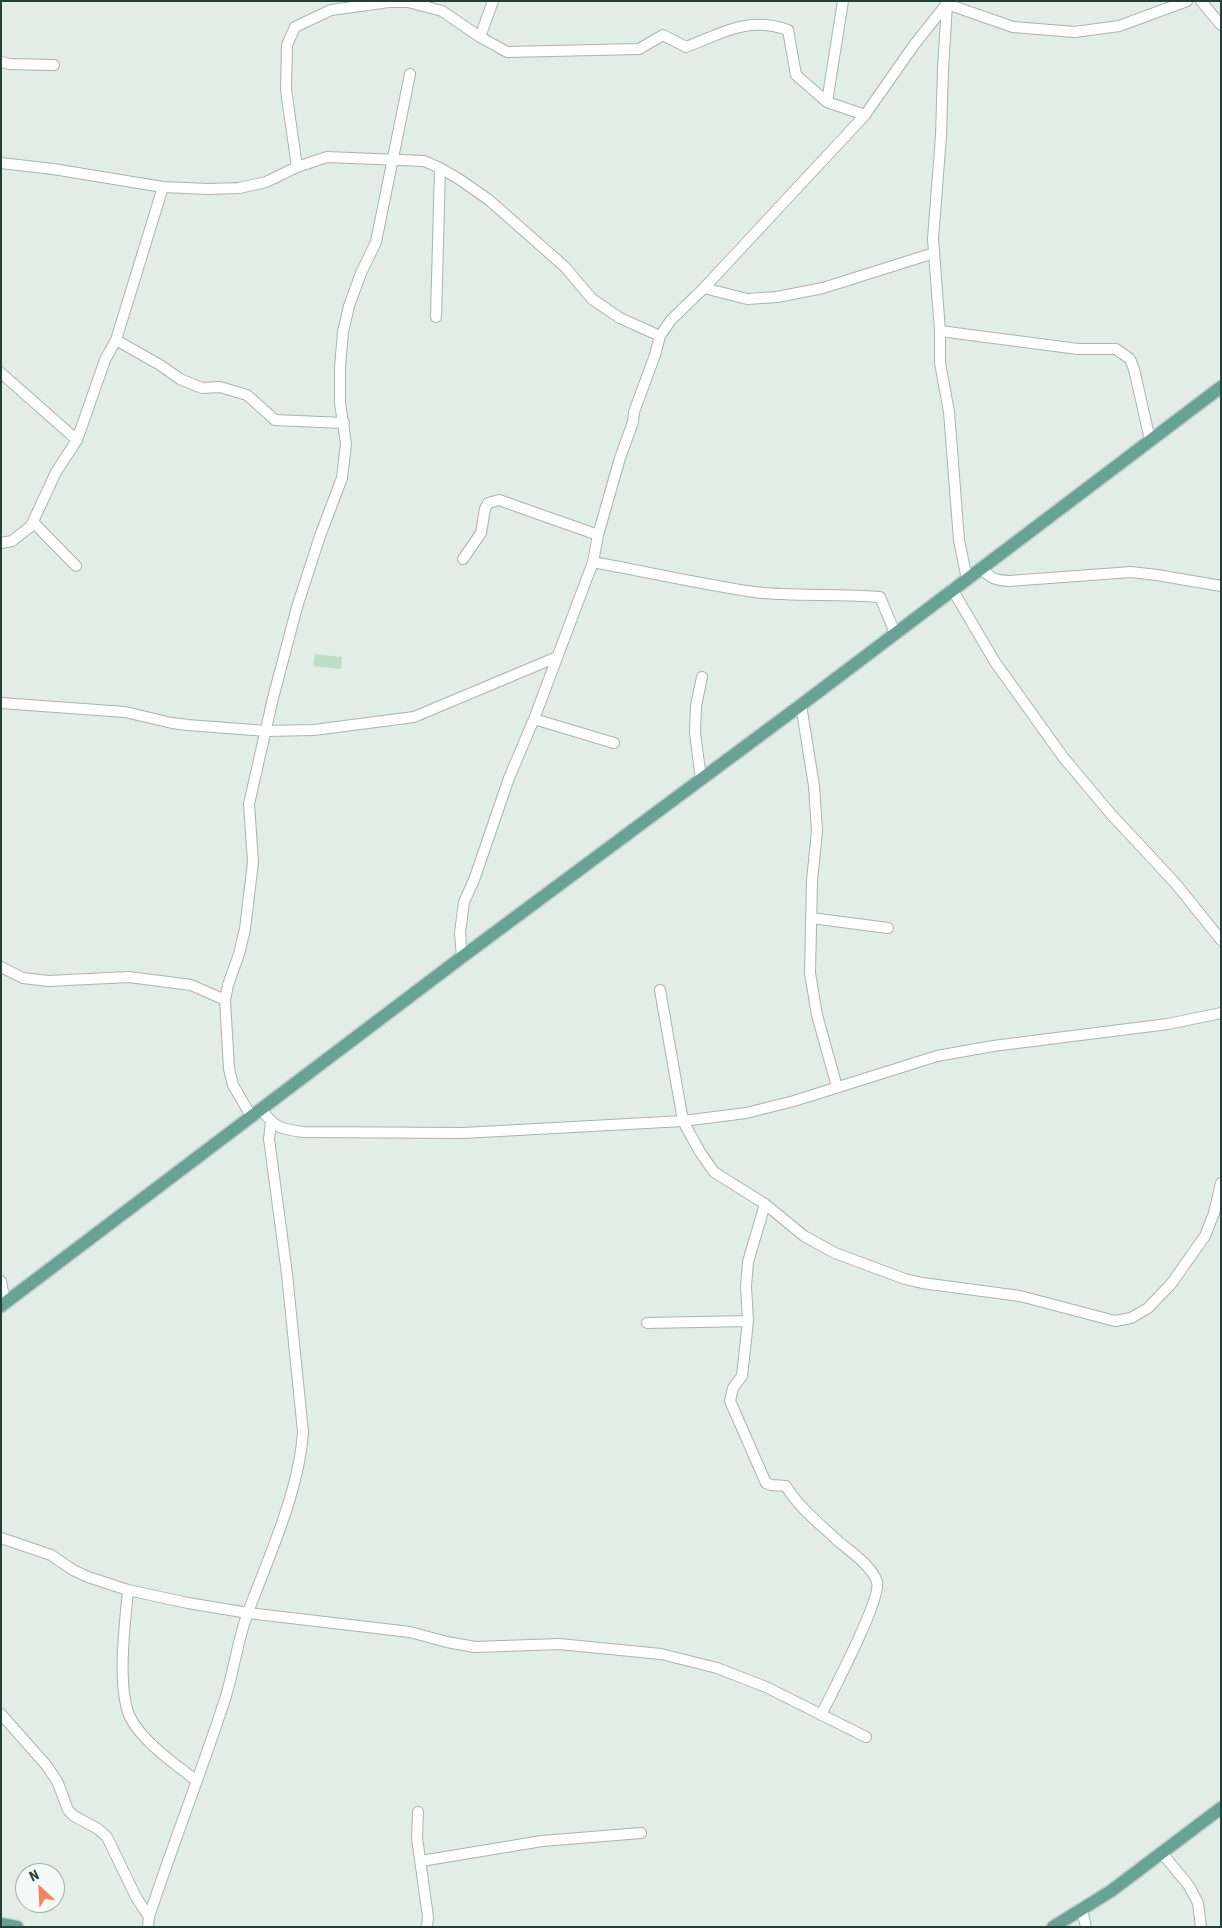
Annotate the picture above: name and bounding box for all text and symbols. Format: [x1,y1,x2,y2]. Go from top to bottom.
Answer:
north arrow [15,1863,65,1913]
text: N [27,1866,41,1884]

